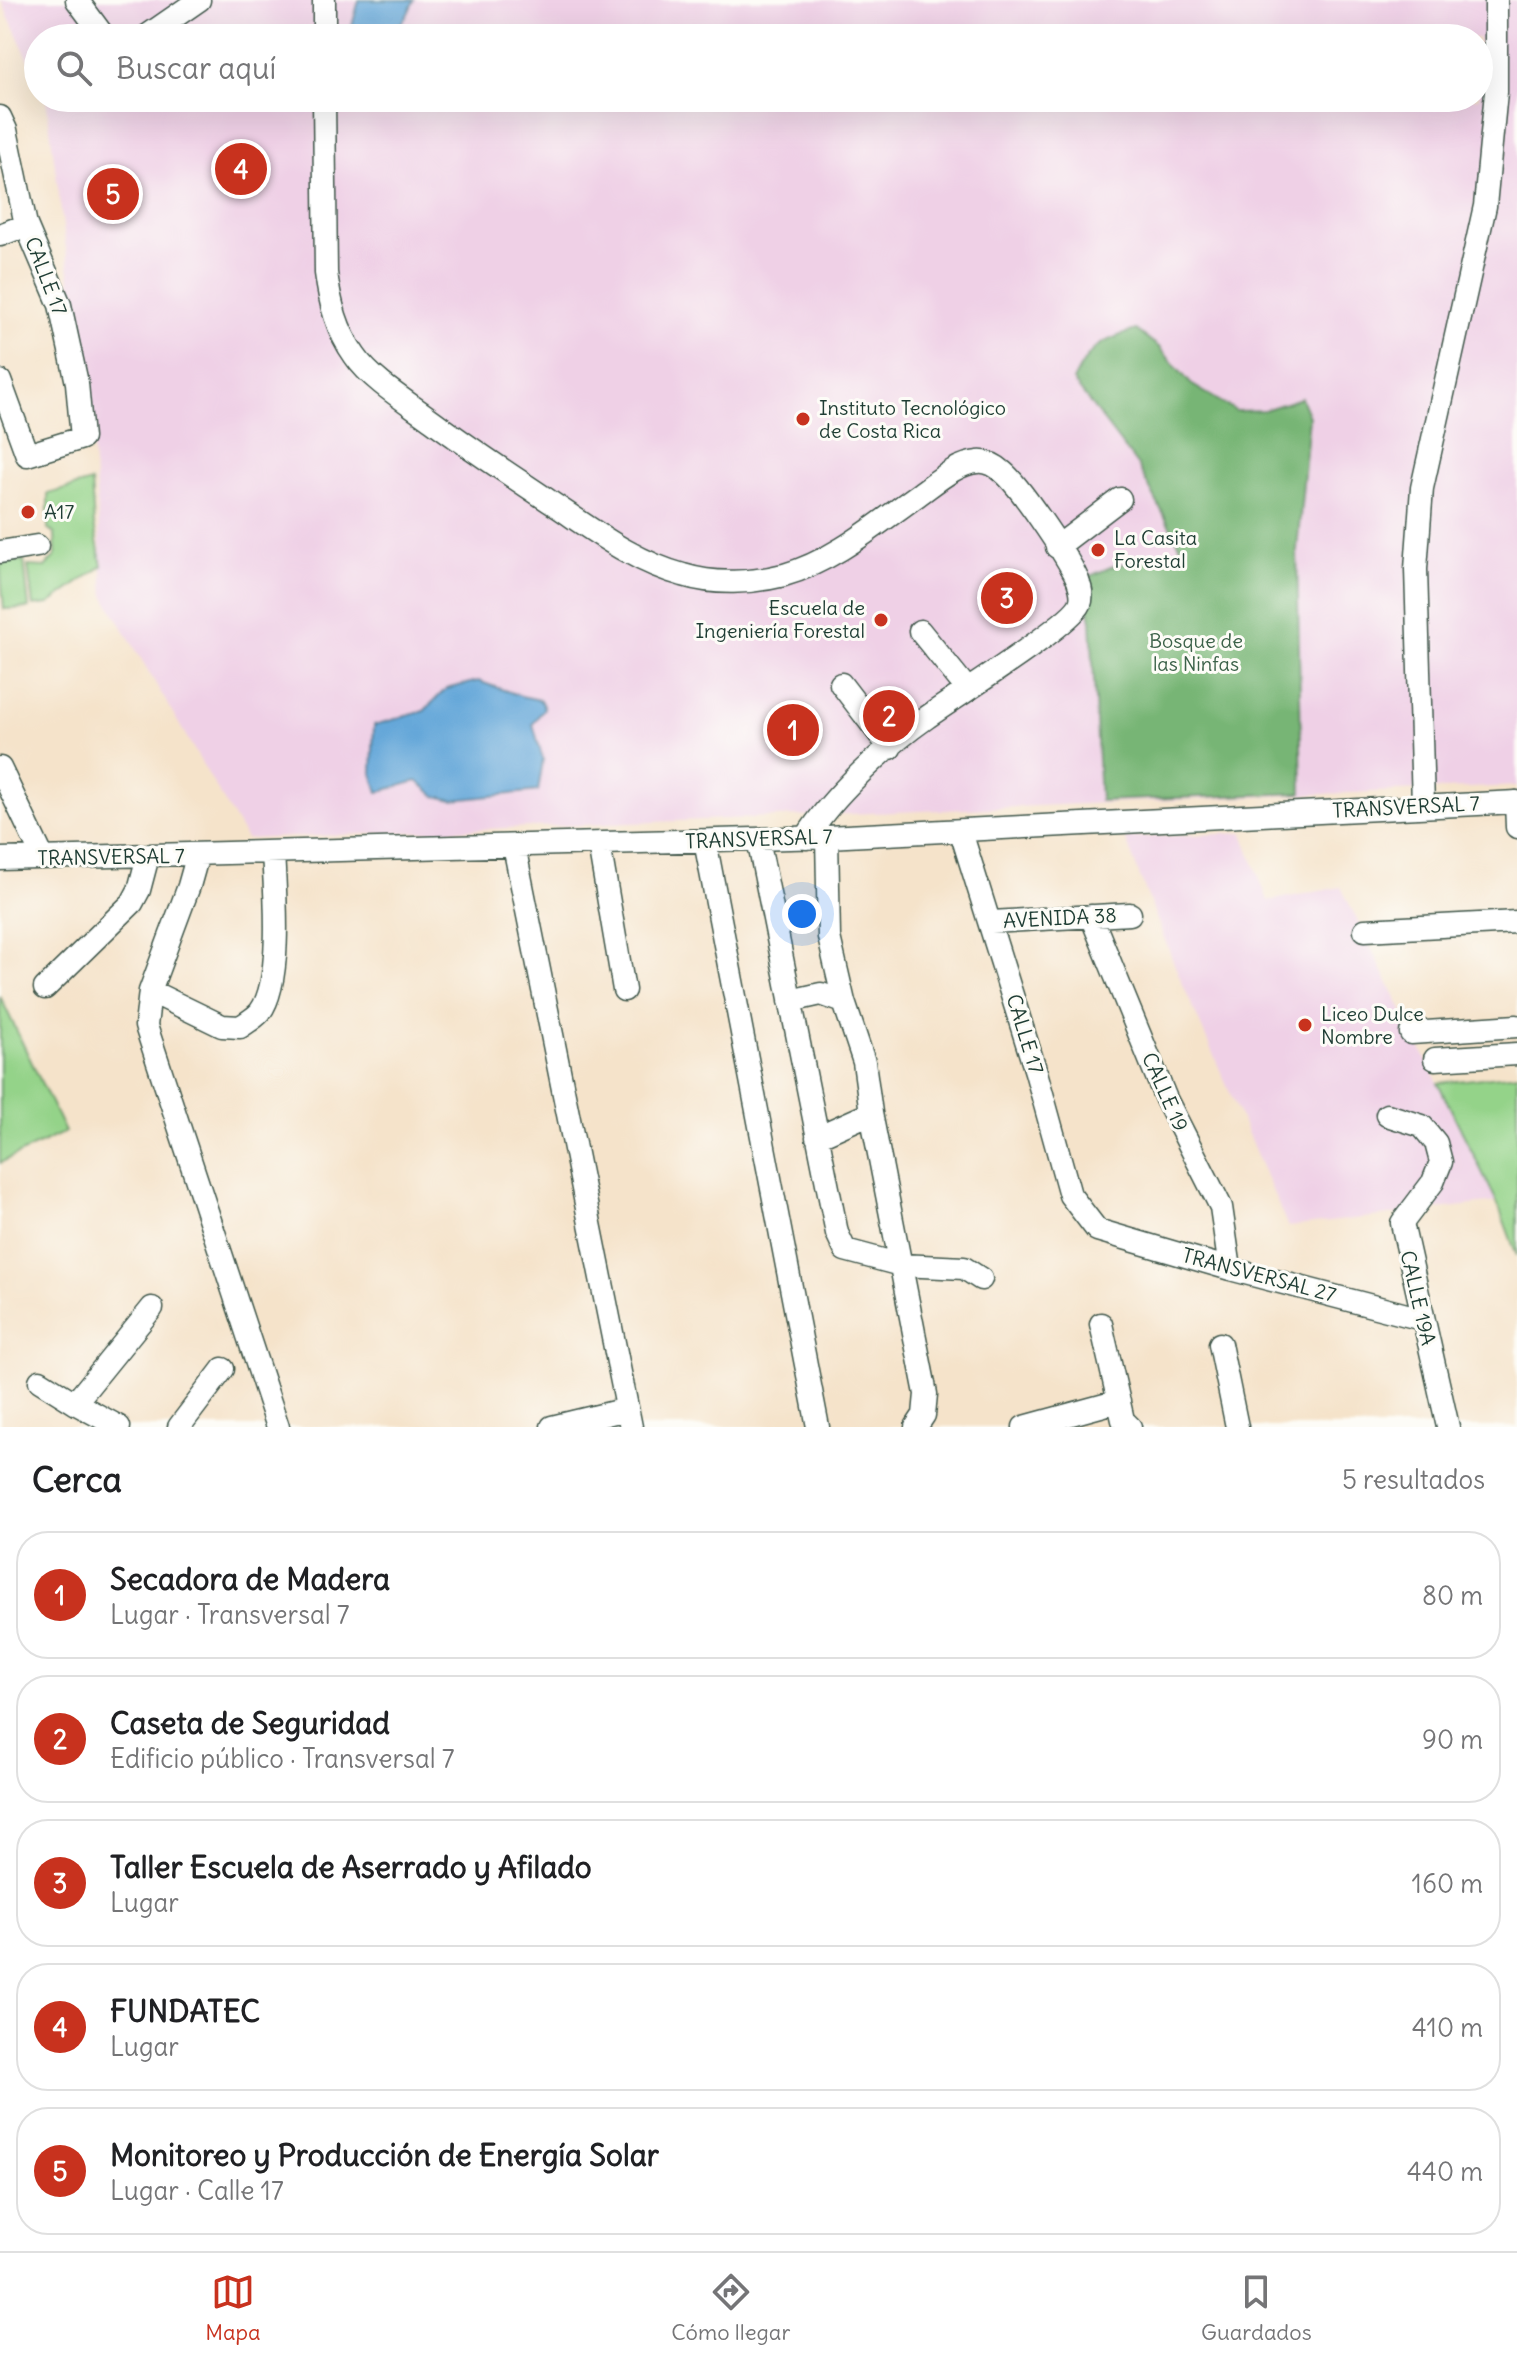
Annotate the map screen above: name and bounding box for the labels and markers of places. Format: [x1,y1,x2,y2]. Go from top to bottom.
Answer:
pin: 4 [215,139,267,199]
pin: 5 [87,164,139,224]
place label: Instituto Tecnológico de Costa Rica [819,395,1006,443]
marker: Instituto Tecnológico de Costa Rica [794,410,812,428]
place label: A17 [44,499,74,524]
marker: A17 [19,503,37,521]
place label: La Casita Forestal [1114,525,1197,573]
marker: La Casita Forestal [1089,541,1107,559]
pin: 3 [981,568,1033,628]
place label: Escuela de Ingeniería Forestal [695,595,865,643]
marker: Escuela de Ingeniería Forestal [872,611,890,629]
pin: 2 [863,686,915,746]
pin: 1 [767,700,819,760]
place label: Liceo Dulce Nombre [1321,1001,1424,1049]
marker: Liceo Dulce Nombre [1296,1016,1314,1034]

